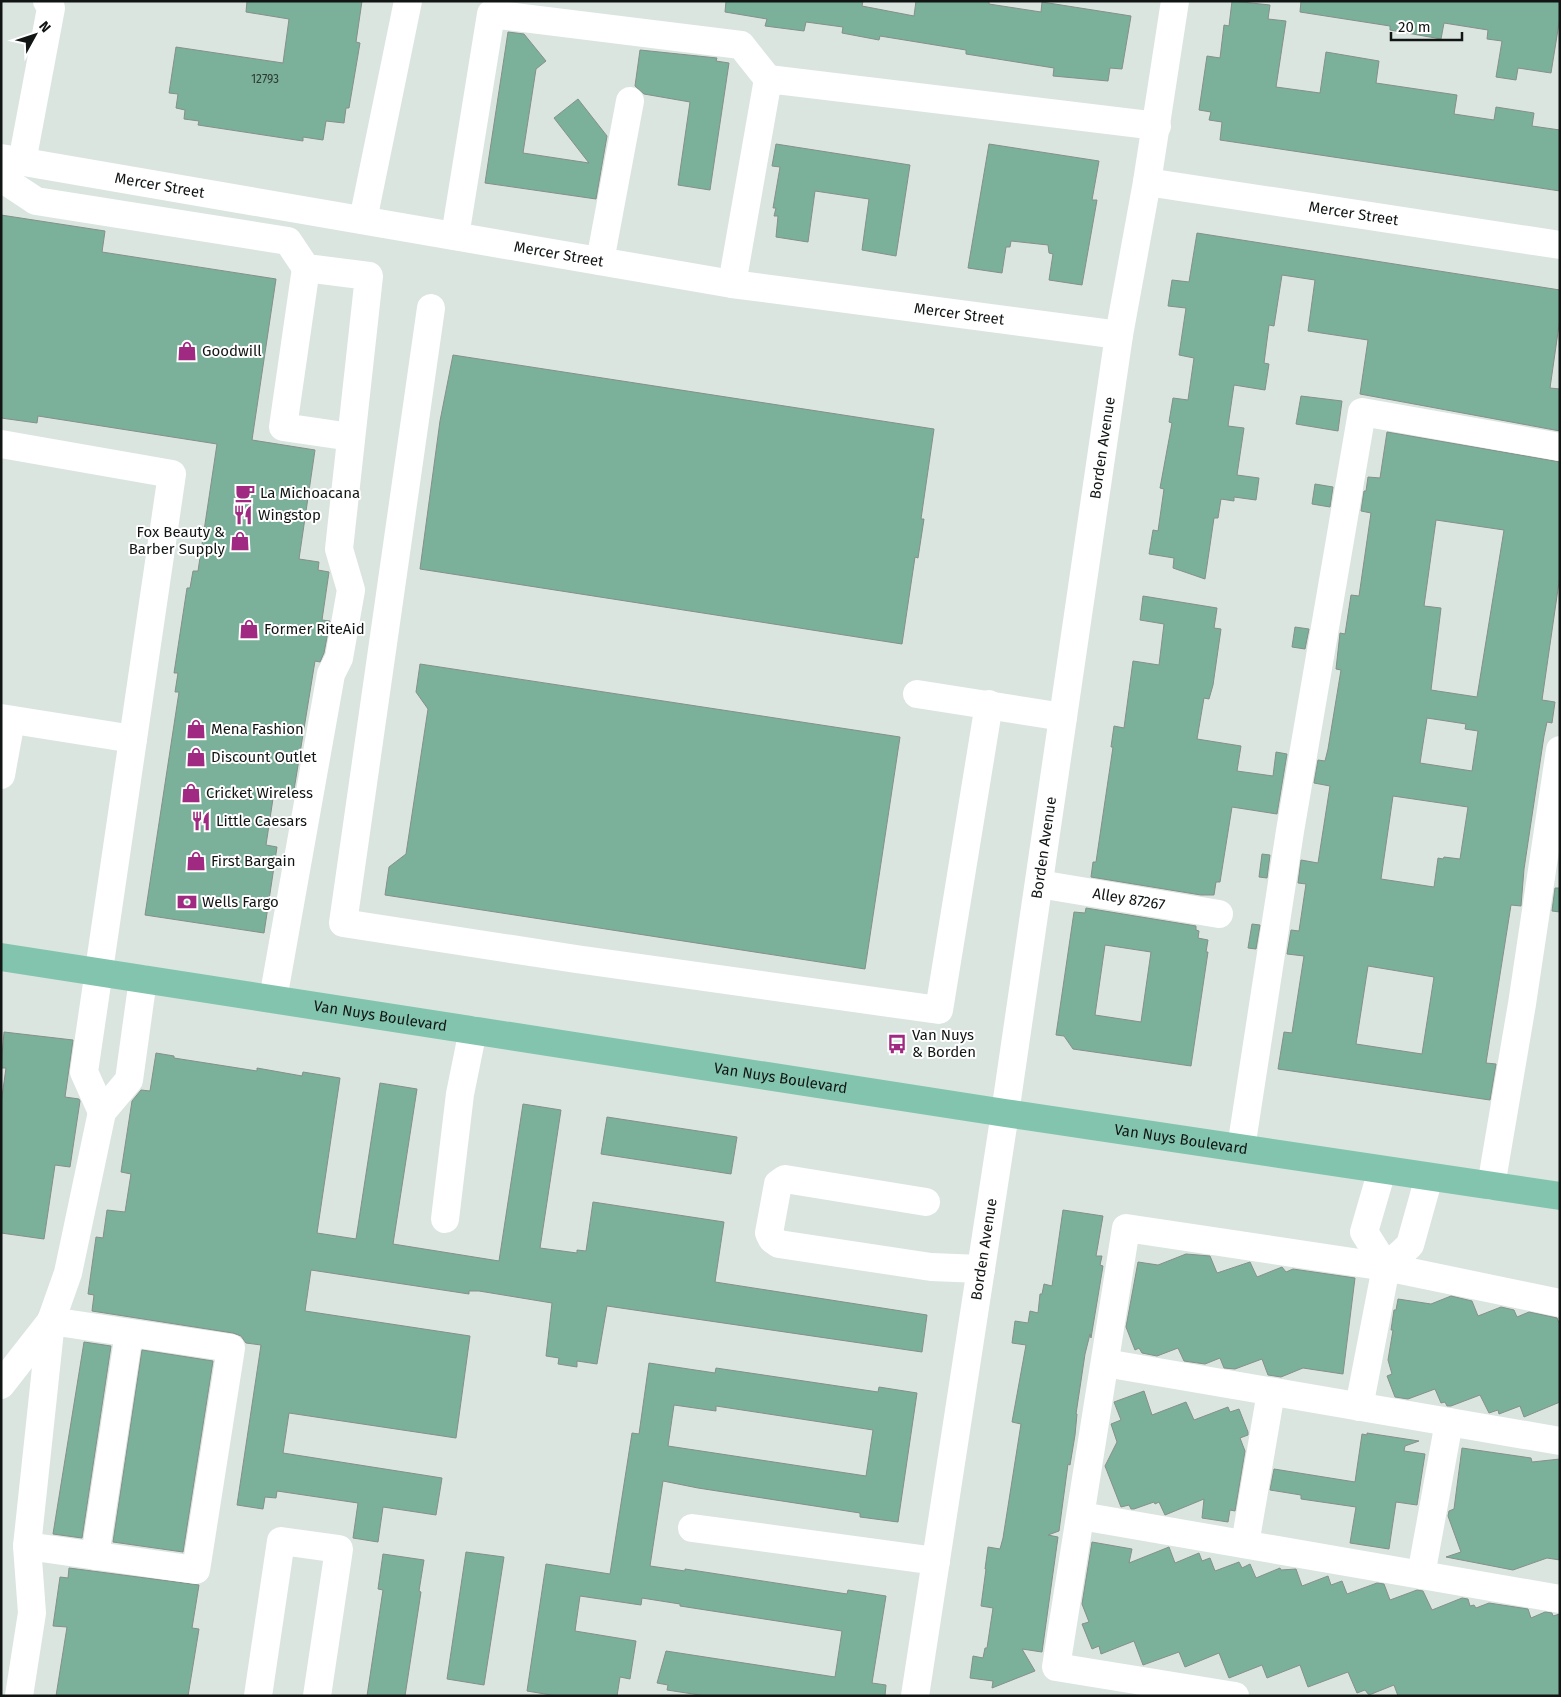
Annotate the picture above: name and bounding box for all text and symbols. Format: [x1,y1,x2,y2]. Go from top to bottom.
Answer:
north arrow [10,10,60,60]
scale bar [1391,10,1462,42]
text: N [35,18,54,36]
text: 20 m [1398,18,1431,36]
house number: 12793 [251,72,279,86]
street label: Mercer Street [113,169,206,202]
street label: Mercer Street [1307,198,1400,229]
street label: Mercer Street [513,238,606,271]
street label: Mercer Street [913,299,1006,329]
shop icon: Goodwill [176,340,198,362]
place label: Goodwill [202,342,262,360]
street label: Borden Avenue [1086,396,1119,500]
cafe icon: La Michoacana [234,482,256,504]
place label: La Michoacana [260,484,360,502]
restaurant icon: Wingstop [232,504,254,526]
place label: Wingstop [258,506,321,524]
place label: Fox Beauty & Barber Supply [129,523,226,558]
shop icon: Fox Beauty & Barber Supply [229,530,251,552]
shop icon: Former RiteAid [238,618,260,640]
place label: Former RiteAid [264,620,365,638]
shop icon: Mena Fashion [185,718,207,740]
place label: Mena Fashion [211,720,304,738]
shop icon: Discount Outlet [185,746,207,768]
place label: Discount Outlet [211,748,317,766]
shop icon: Cricket Wireless [180,782,202,804]
place label: Cricket Wireless [206,784,313,802]
street label: Borden Avenue [1027,795,1060,900]
restaurant icon: Little Caesars [190,810,212,832]
place label: Little Caesars [216,812,307,830]
shop icon: First Bargain [185,850,207,872]
place label: First Bargain [211,852,296,870]
street label: Alley 87267 [1091,884,1167,914]
bank icon: Wells Fargo [176,891,198,913]
place label: Wells Fargo [202,893,279,911]
street label: Van Nuys Boulevard [313,997,448,1035]
place label: Van Nuys & Borden [912,1026,976,1061]
bus stop icon: Van Nuys & Borden [886,1033,908,1055]
street label: Van Nuys Boulevard [713,1059,849,1097]
street label: Van Nuys Boulevard [1113,1120,1249,1158]
street label: Borden Avenue [967,1197,1001,1302]

